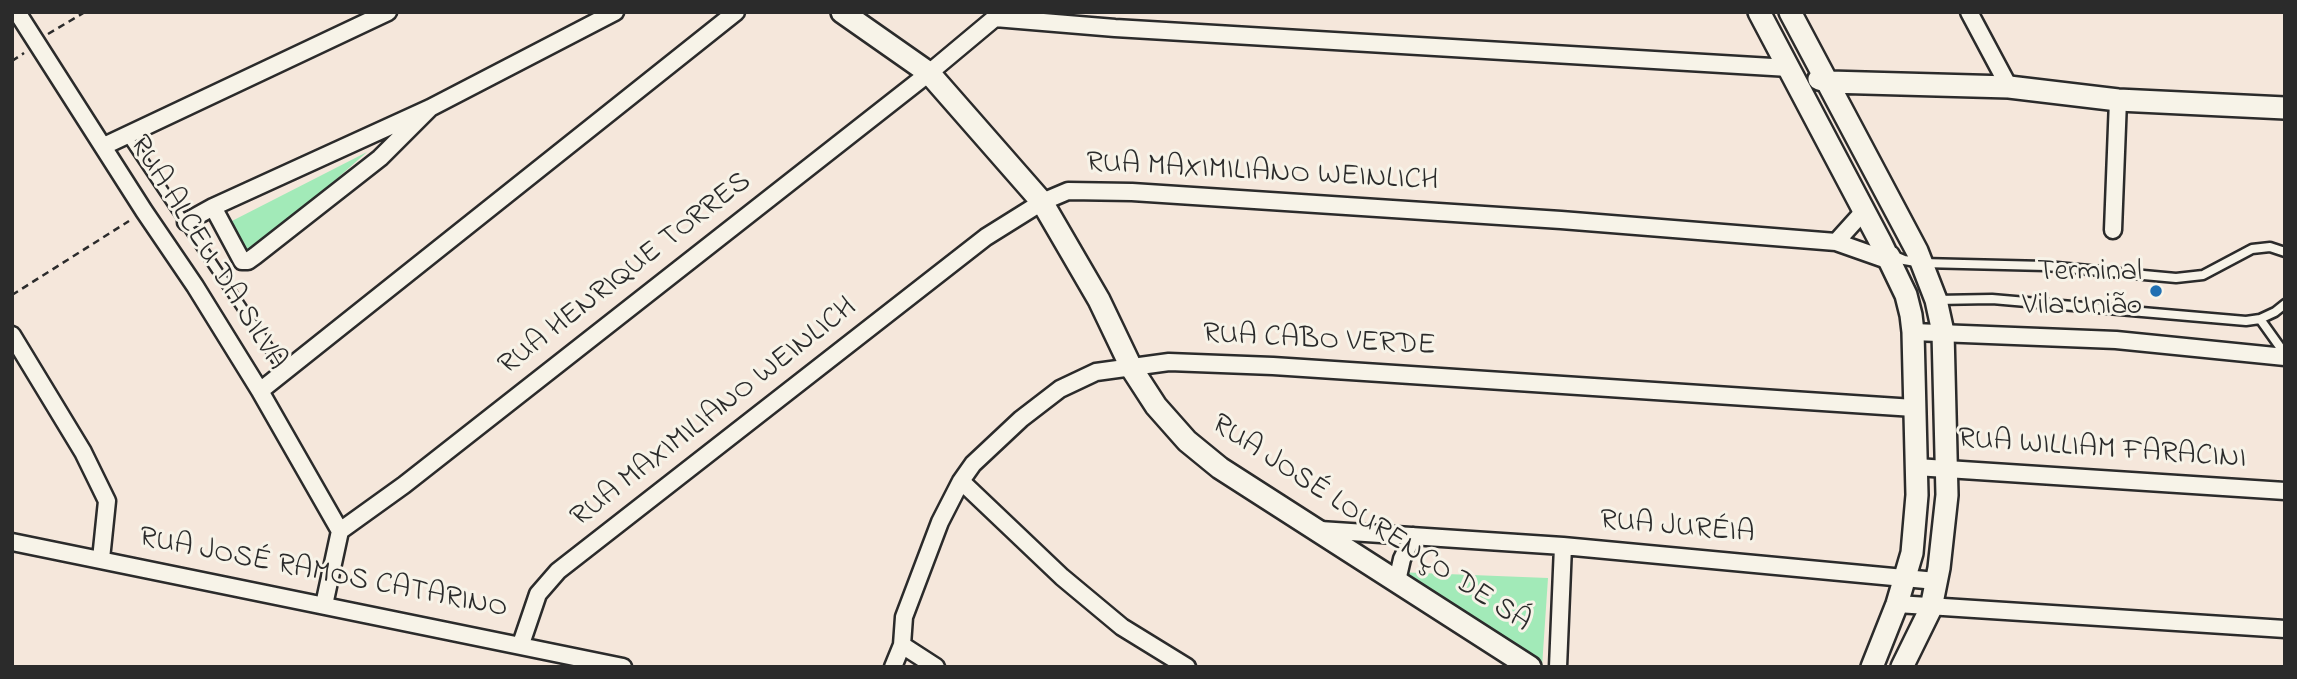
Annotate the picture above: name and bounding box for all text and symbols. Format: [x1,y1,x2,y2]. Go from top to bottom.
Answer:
street label: RUA ALCEU DA SILVA [119,130,293,378]
street label: RUA MAXIMILIANO WEINLICH [1085,147,1439,201]
street label: RUA HENRIQUE TORRES [493,165,759,385]
place label: Terminal Vila União [2022,256,2142,326]
marker: Terminal Vila União [2148,283,2164,299]
street label: RUA MAXIMILIANO WEINLICH [565,291,865,537]
street label: RUA CABO VERDE [1202,318,1436,366]
street label: RUA JOSÉ LOURENÇO DE SÁ [1203,408,1537,642]
street label: RUA WILLIAM FARACINI [1957,423,2247,479]
street label: RUA JURÉIA [1598,504,1756,554]
street label: RUA JOSÉ RAMOS CATARINO [136,522,510,628]

